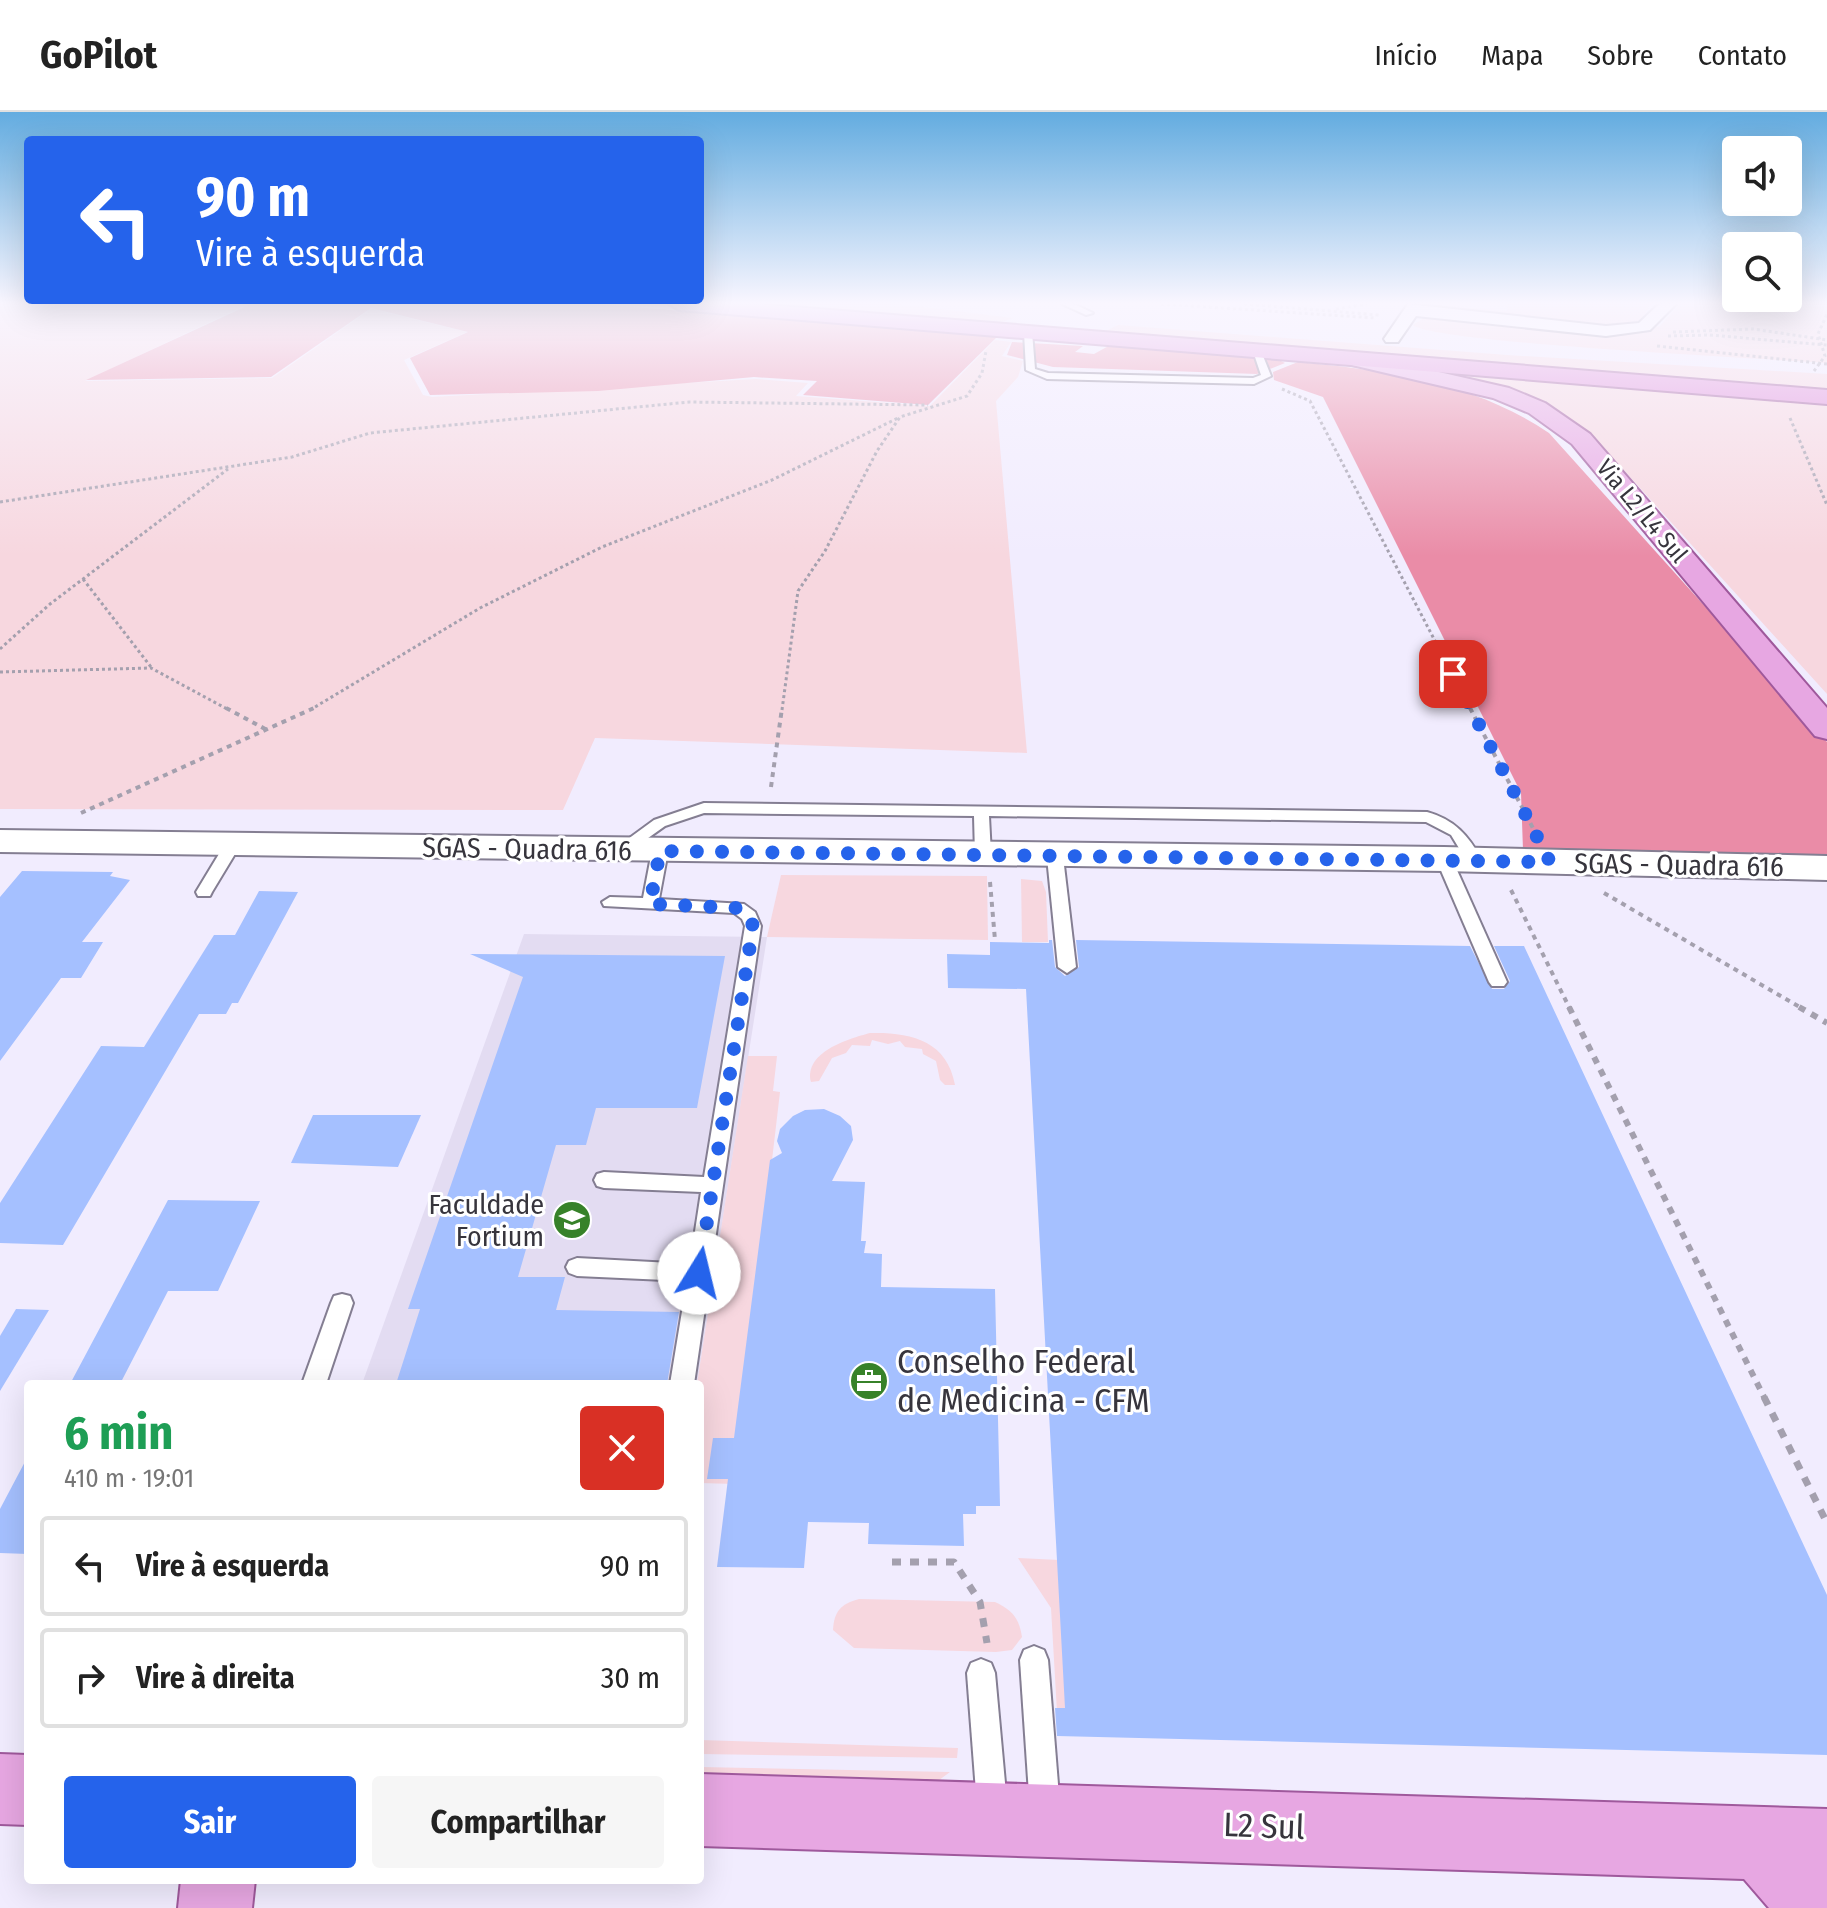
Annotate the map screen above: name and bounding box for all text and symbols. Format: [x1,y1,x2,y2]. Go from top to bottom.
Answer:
text: GoPilot [40,32,157,78]
text: Início [1374,39,1437,72]
text: Mapa [1481,39,1543,72]
text: Sobre [1587,39,1654,72]
text: Contato [1698,39,1787,72]
map controls [1722,136,1802,312]
button: sound [1722,136,1802,216]
text: 90 m [196,164,310,231]
icon: left [64,168,168,272]
text: Vire à esquerda [196,232,425,276]
button: search [1722,232,1802,312]
street label: Via L2/L4 Sul [1591,454,1693,568]
pin [1419,640,1487,708]
icon: arrive [1431,652,1475,696]
street label: SGAS - Quadra 616 [422,831,632,867]
street label: SGAS - Quadra 616 [1574,847,1784,883]
place label: Faculdade Fortium [428,1188,544,1253]
school or university icon: Faculdade Fortium [551,1199,593,1241]
position arrow [657,1231,741,1315]
place label: Conselho Federal de Medicina - CFM [897,1341,1150,1421]
office icon: Conselho Federal de Medicina - CFM [848,1360,890,1402]
text: 6 min [64,1404,173,1462]
button: close [580,1406,664,1490]
text: 410 m · 19:01 [64,1463,194,1494]
icon: left [68,1544,112,1588]
text: Vire à esquerda [136,1548,329,1584]
text: 90 m [600,1548,660,1584]
icon: right [68,1656,112,1700]
text: Vire à direita [136,1660,295,1696]
text: 30 m [601,1660,660,1696]
button: Sair [64,1776,356,1868]
button: Compartilhar [372,1776,664,1868]
street label: L2 Sul [1223,1804,1305,1848]

